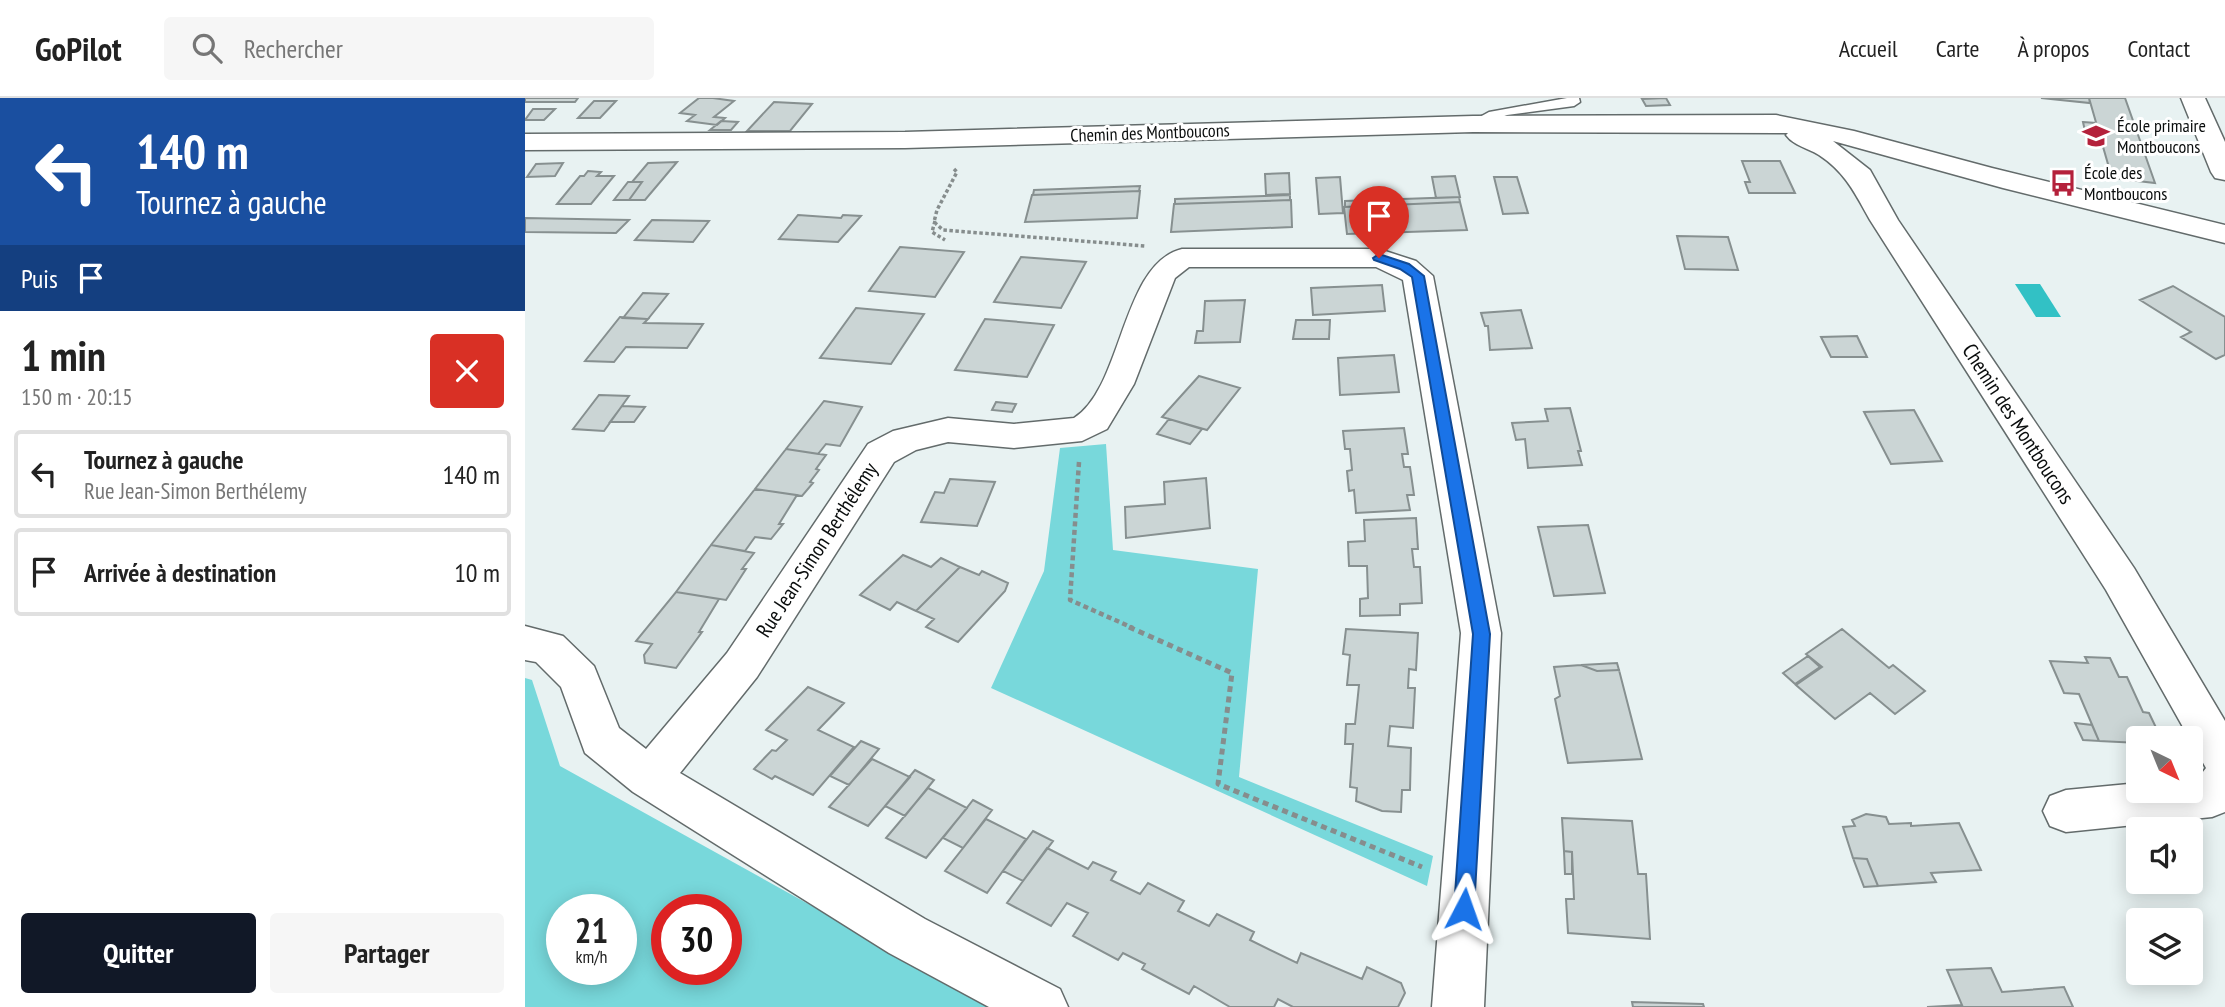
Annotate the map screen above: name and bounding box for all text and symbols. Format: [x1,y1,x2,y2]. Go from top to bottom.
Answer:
search box [164,17,654,80]
text: GoPilot [35,27,122,70]
icon: search [188,29,226,67]
text: Rechercher [244,32,343,65]
text: Accueil [1839,33,1898,64]
text: Carte [1936,33,1979,64]
text: À propos [2017,33,2089,64]
text: Contact [2127,33,2190,64]
place label: École primaire Montboucons [2117,114,2206,158]
street label: Chemin des Montboucons [1070,118,1230,147]
text: 140 m [136,119,249,183]
school or university icon: École primaire Montboucons [2081,121,2111,151]
icon: left [21,126,112,217]
place label: École des Montboucons [2084,161,2167,205]
bus stop icon: École des Montboucons [2048,168,2078,198]
text: Tournez à gauche [136,181,327,223]
pin [1349,186,1409,258]
icon: arrive [1360,197,1398,235]
icon: arrive [72,259,110,297]
text: Puis [21,262,58,295]
text: 1 min [21,328,106,383]
button: close [430,334,504,408]
street label: Chemin des Montboucons [1956,338,2080,509]
text: 150 m · 20:15 [21,382,133,411]
text: Tournez à gauche [84,443,244,476]
icon: left [25,455,63,493]
street label: Rue Jean-Simon Berthélemy [750,457,883,642]
text: 140 m [442,458,500,491]
text: Rue Jean-Simon Berthélemy [84,476,307,505]
icon: arrive [25,553,63,591]
text: Arrivée à destination [84,556,276,589]
text: 10 m [454,556,500,589]
north arrow [2126,726,2203,803]
map controls [2126,726,2203,985]
button: sound [2126,817,2203,894]
position arrow [1427,872,1501,946]
speed limit sign: 30 [651,894,742,985]
text: 21 [575,907,608,953]
button: layers [2126,908,2203,985]
button: Quitter [21,913,256,993]
button: Partager [270,913,504,993]
text: km/h [576,945,607,968]

